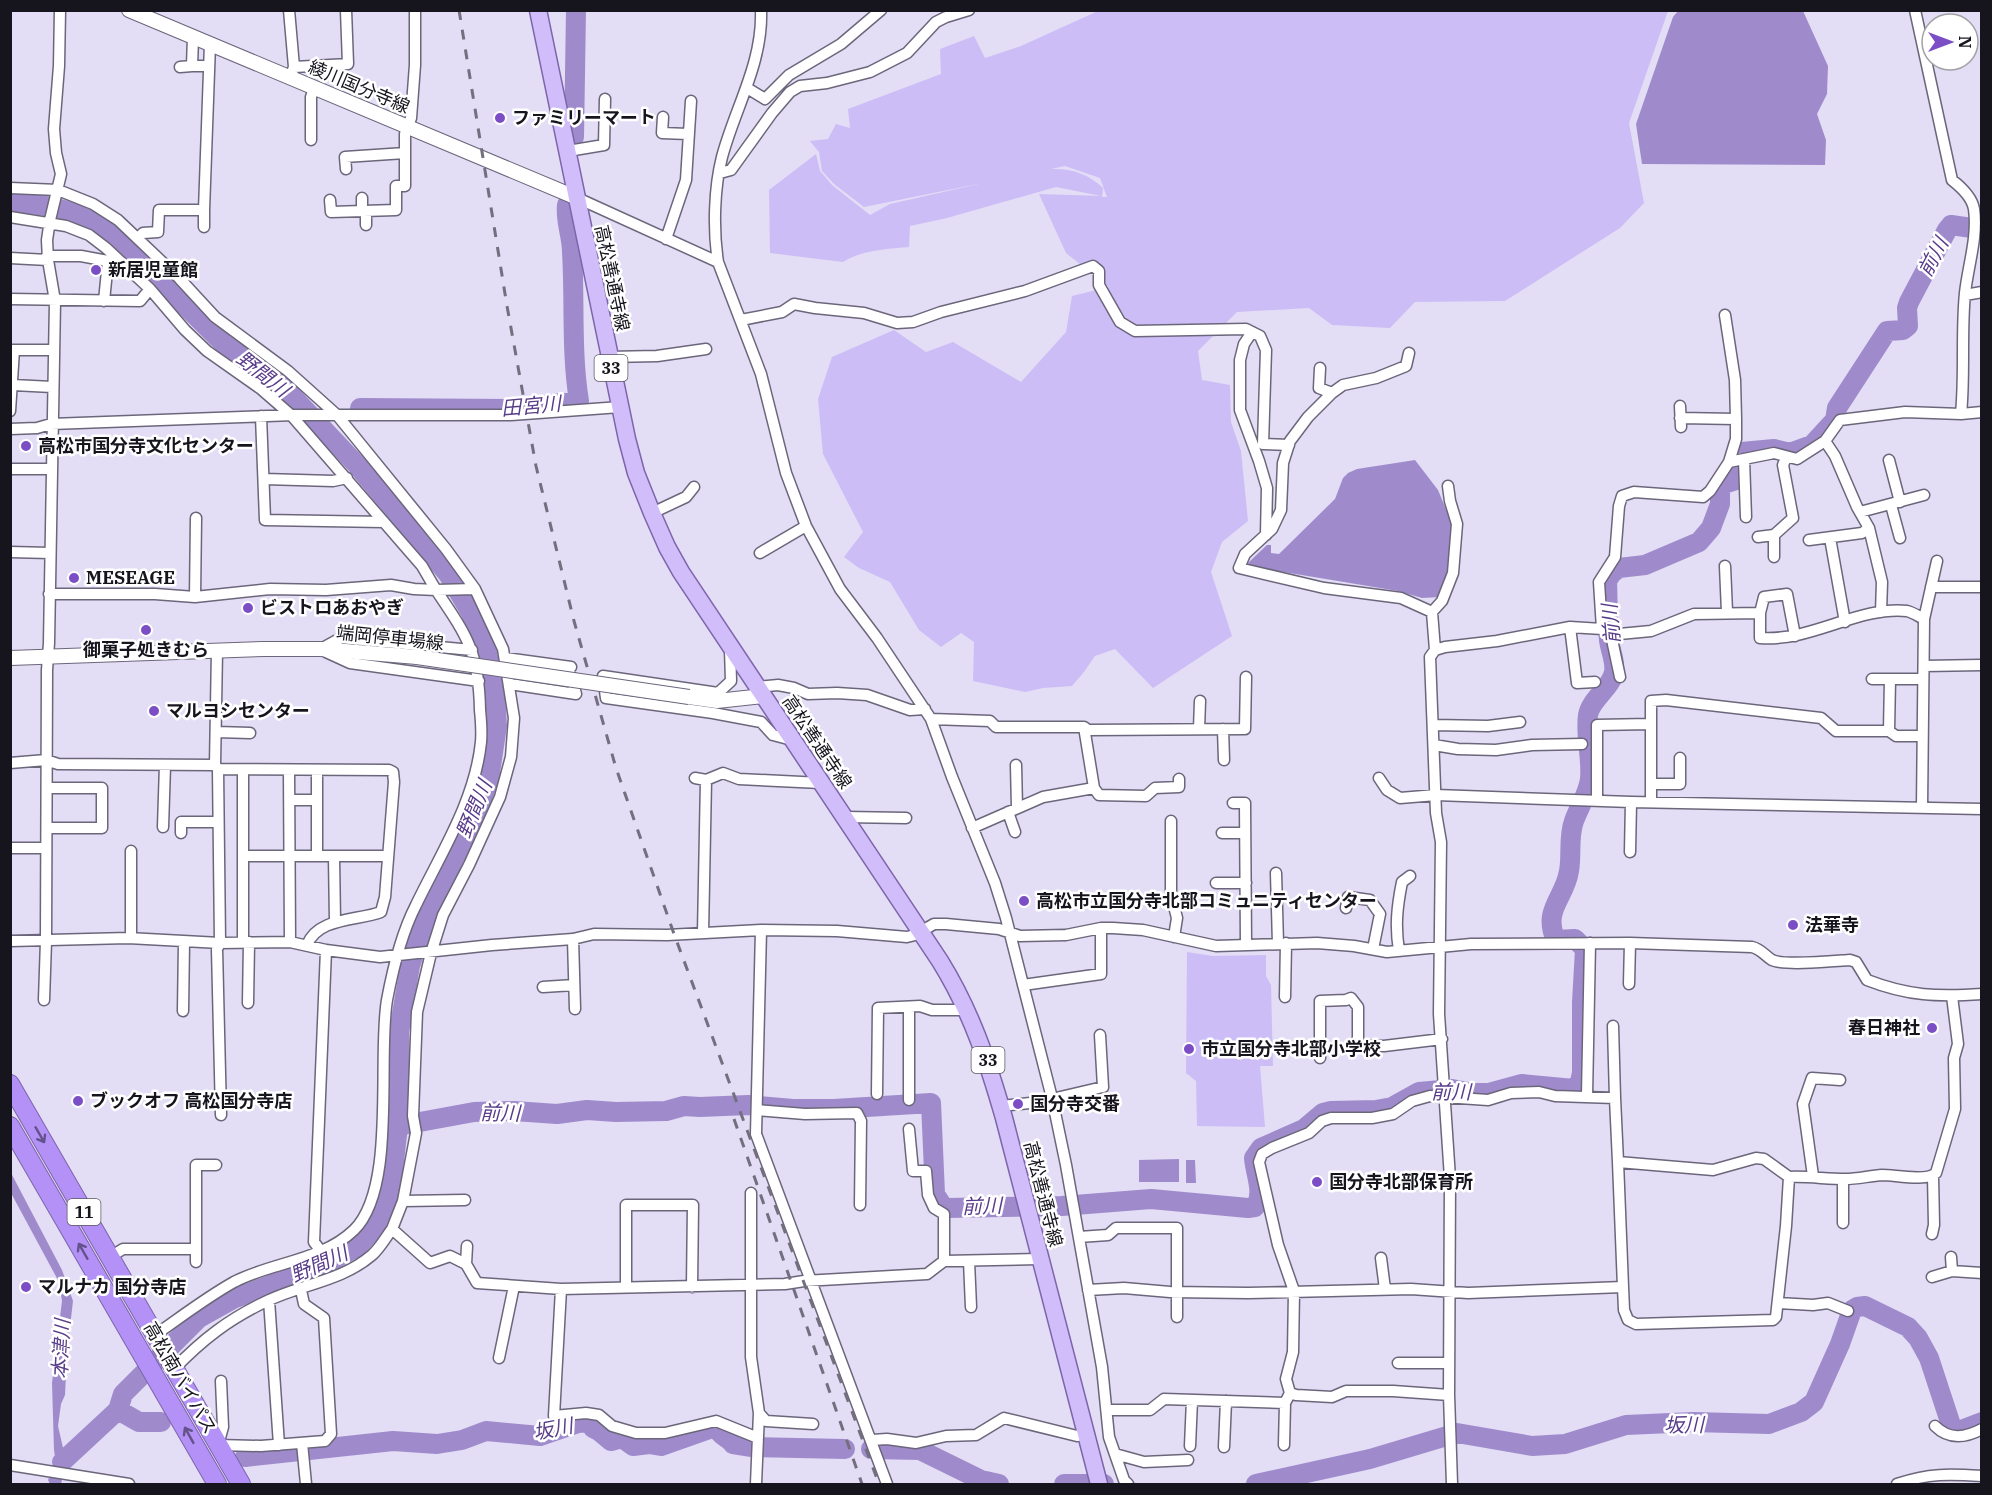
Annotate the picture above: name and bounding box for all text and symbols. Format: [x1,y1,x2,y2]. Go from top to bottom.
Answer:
north arrow [1920,12,1980,72]
text: N [1955,36,1975,48]
street label: 綾川国分寺線 [305,55,413,118]
place label: ファミリーマート [512,106,656,129]
marker: ファミリーマート [493,111,507,125]
street label: 高松善通寺線 [590,223,635,333]
water label: 前川 [1911,231,1955,281]
place label: 新居児童館 [108,258,198,281]
marker: 新居児童館 [89,263,103,277]
water label: 野間川 [231,344,297,404]
road number: 33 [594,355,628,381]
water label: 田宮川 [500,389,564,422]
place label: 高松市国分寺文化センター [38,434,254,457]
marker: 高松市国分寺文化センター [19,439,33,453]
place label: MESEAGE [86,566,175,589]
marker: MESEAGE [67,571,81,585]
place label: ビストロあおやぎ [260,596,404,619]
marker: ビストロあおやぎ [241,601,255,615]
water label: 前川 [1595,601,1626,645]
street label: 端岡停車場線 [335,620,445,655]
marker: 御菓子処きむら [139,623,153,637]
place label: 御菓子処きむら [82,638,209,661]
street label: 高松善通寺線 [778,691,857,793]
place label: マルヨシセンター [166,699,310,722]
marker: マルヨシセンター [147,704,161,718]
water label: 野間川 [449,774,498,842]
place label: 高松市立国分寺北部コミュニティセンター [1036,889,1377,912]
marker: 高松市立国分寺北部コミュニティセンター [1017,894,1031,908]
place label: 法華寺 [1805,913,1859,936]
marker: 法華寺 [1786,918,1800,932]
place label: 春日神社 [1848,1016,1920,1039]
marker: 春日神社 [1925,1021,1939,1035]
place label: 市立国分寺北部小学校 [1201,1037,1381,1060]
marker: 市立国分寺北部小学校 [1182,1042,1196,1056]
road number: 33 [972,1047,1004,1073]
water label: 前川 [1431,1078,1473,1105]
place label: ブックオフ 高松国分寺店 [90,1089,292,1112]
place label: 国分寺交番 [1030,1092,1120,1115]
marker: ブックオフ 高松国分寺店 [71,1094,85,1108]
marker: 国分寺交番 [1011,1097,1025,1111]
water label: 前川 [480,1099,522,1126]
one-way arrow [34,1126,46,1143]
street label: 高松善通寺線 [1019,1139,1068,1249]
place label: 国分寺北部保育所 [1329,1170,1473,1193]
marker: 国分寺北部保育所 [1310,1175,1324,1189]
water label: 前川 [962,1191,1004,1220]
road number: 11 [68,1199,100,1225]
water label: 野間川 [286,1238,354,1288]
one-way arrow [77,1242,88,1260]
place label: マルナカ 国分寺店 [38,1275,186,1298]
marker: マルナカ 国分寺店 [19,1280,33,1294]
water label: 本津川 [45,1316,76,1380]
street label: 高松南バイパス [139,1318,222,1438]
water label: 坂川 [531,1411,577,1446]
water label: 坂川 [1664,1411,1706,1438]
one-way arrow [182,1427,194,1444]

